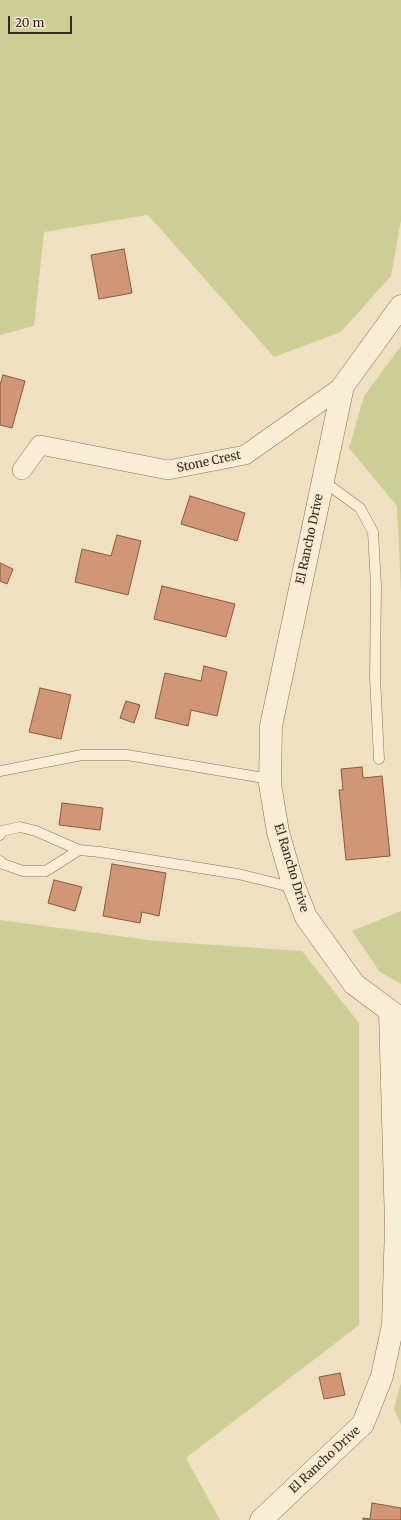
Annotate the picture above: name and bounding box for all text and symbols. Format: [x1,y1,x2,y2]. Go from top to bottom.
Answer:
scale bar [10,8,74,34]
text: 20 m [15,15,44,30]
street label: Stone Crest [176,448,242,476]
street label: El Rancho Drive [293,493,327,585]
street label: El Rancho Drive [271,822,311,914]
street label: El Rancho Drive [286,1423,364,1497]

